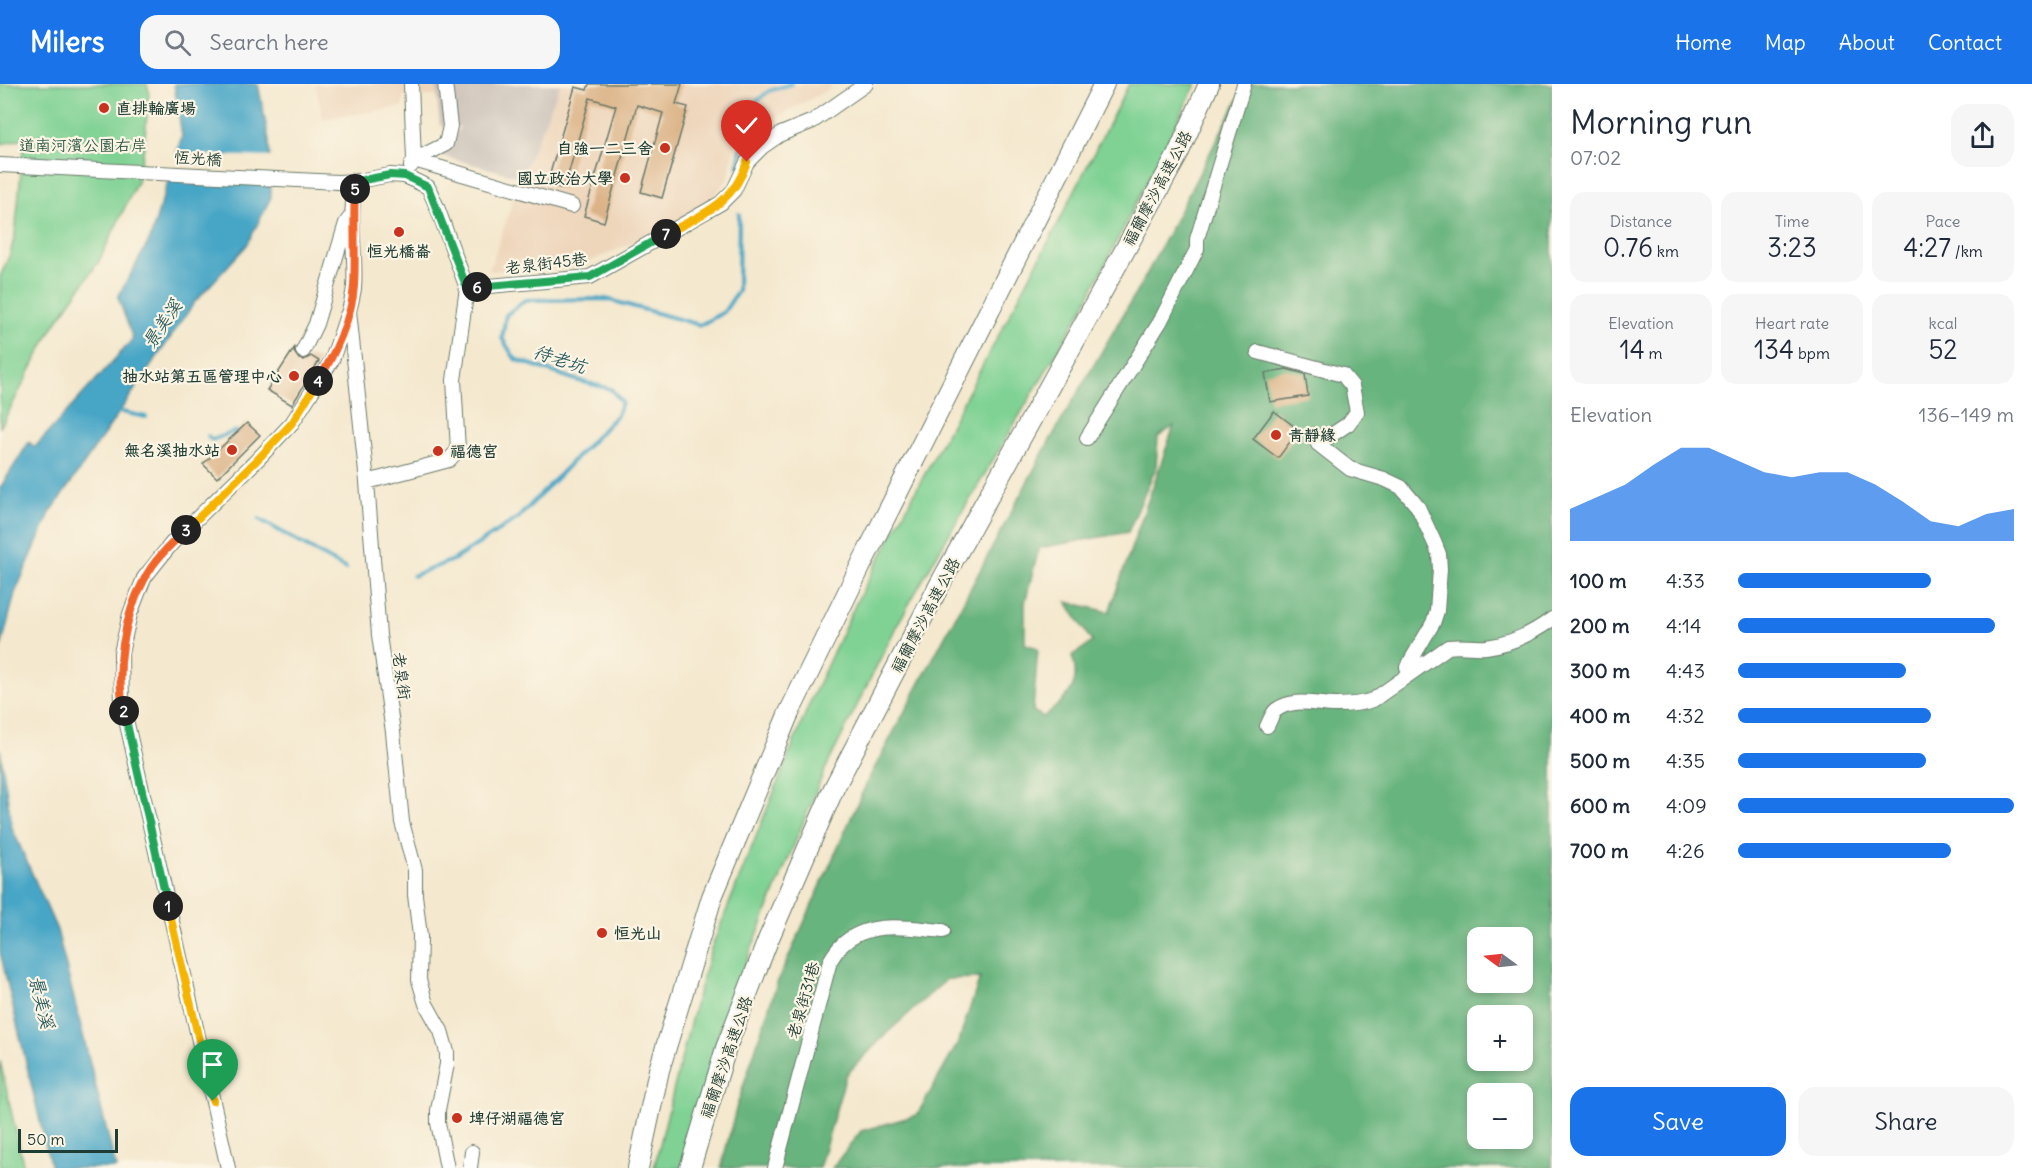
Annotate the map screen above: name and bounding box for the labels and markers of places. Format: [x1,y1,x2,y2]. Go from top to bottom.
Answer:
place label: 直排輪廣場 [116,98,196,118]
pin [721,100,772,162]
marker: 直排輪廣場 [97,101,111,115]
place label: 自強一二三舍 [557,138,653,158]
marker: 自強一二三舍 [658,141,672,155]
place label: 國立政治大學 [517,168,613,188]
marker: 國立政治大學 [618,171,632,185]
pin: 5 [340,174,370,204]
pin: 7 [651,219,681,249]
marker: 恒光橋崙 [392,225,406,239]
place label: 恒光橋崙 [367,241,431,261]
pin: 6 [462,272,492,302]
place label: 抽水站第五區管理中心 [122,366,282,386]
pin: 4 [303,366,333,396]
marker: 抽水站第五區管理中心 [287,369,301,383]
place label: 青靜緣 [1288,425,1336,445]
marker: 青靜緣 [1269,428,1283,442]
place label: 無名溪抽水站 [124,440,220,460]
place label: 福德宮 [450,441,498,461]
marker: 無名溪抽水站 [225,443,239,457]
marker: 福德宮 [431,444,445,458]
pin: 3 [171,515,201,545]
pin: 2 [109,696,139,726]
pin: 1 [153,891,183,921]
place label: 恒光山 [614,923,662,943]
marker: 恒光山 [595,926,609,940]
pin [187,1039,238,1101]
place label: 埤仔湖福德宮 [469,1108,565,1128]
marker: 埤仔湖福德宮 [450,1111,464,1125]

